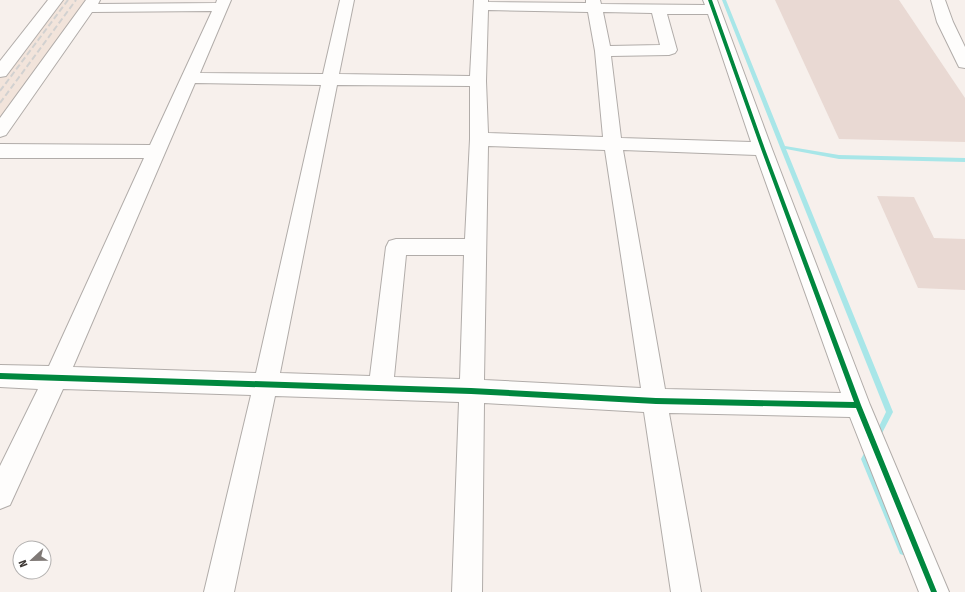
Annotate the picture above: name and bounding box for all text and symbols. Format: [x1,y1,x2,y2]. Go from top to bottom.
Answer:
north arrow [12,540,52,580]
text: N [16,558,30,569]

